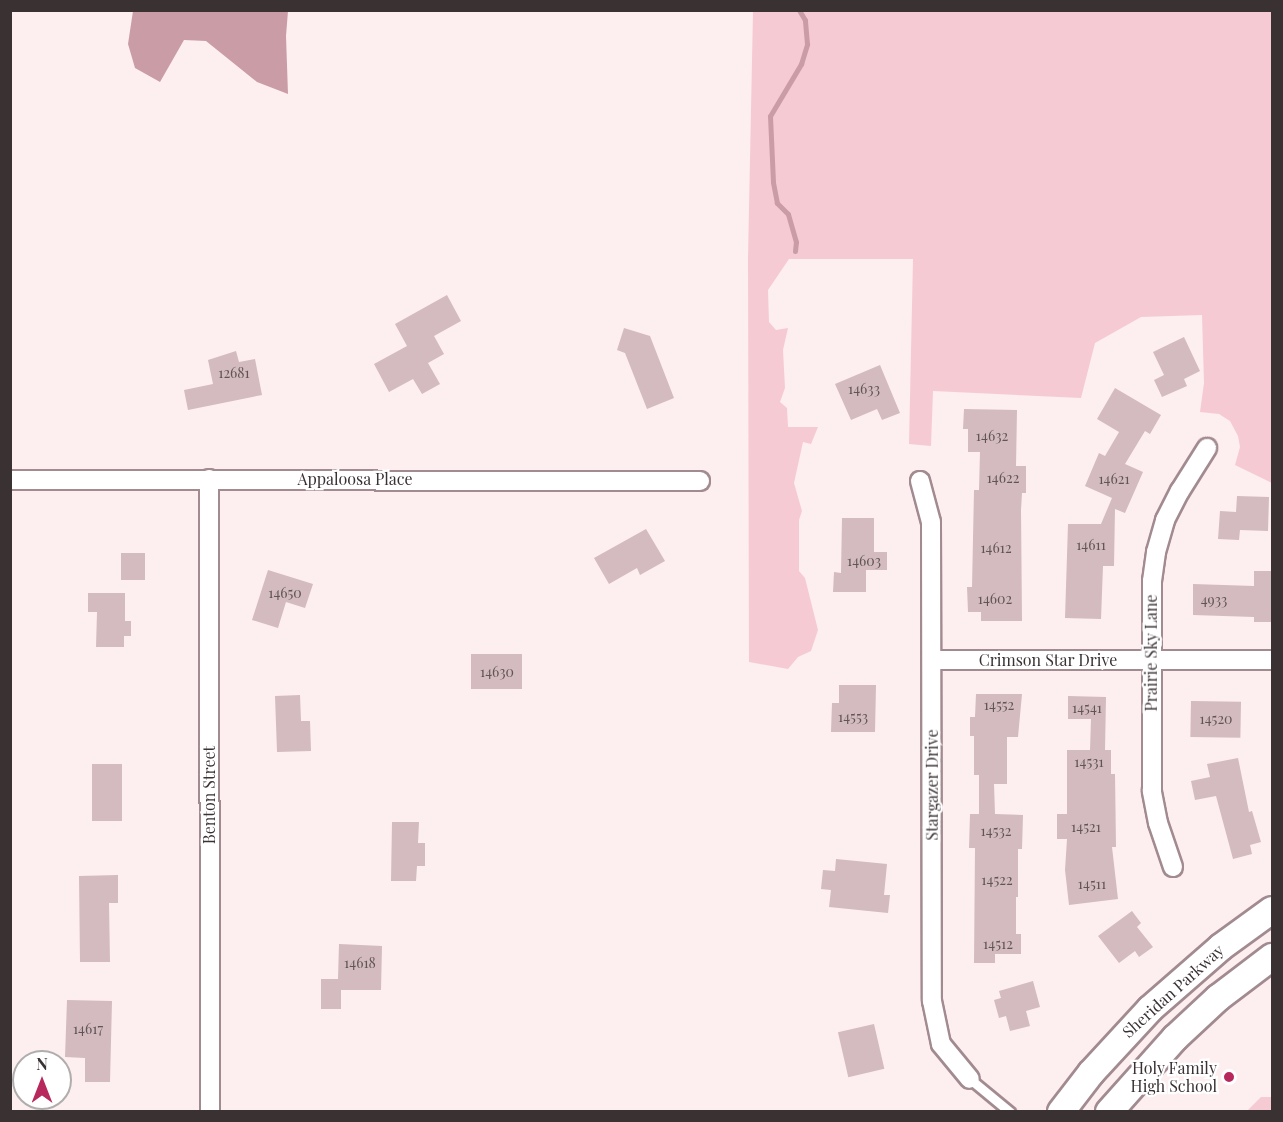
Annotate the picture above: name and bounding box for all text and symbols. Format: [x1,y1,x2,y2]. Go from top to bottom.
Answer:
house number: 12681 [218,365,250,381]
house number: 14633 [848,381,880,397]
house number: 14632 [976,428,1008,444]
street label: Appaloosa Place [297,469,413,489]
house number: 14622 [987,470,1019,486]
house number: 14621 [1098,471,1130,487]
house number: 14611 [1076,537,1106,553]
house number: 14612 [980,540,1012,556]
house number: 14603 [847,553,881,569]
house number: 14650 [268,585,302,601]
house number: 14602 [978,591,1012,607]
house number: 4933 [1201,592,1227,608]
street label: Prairie Sky Lane [1141,594,1161,712]
street label: Crimson Star Drive [978,650,1118,670]
house number: 14630 [480,664,514,680]
house number: 14552 [984,697,1014,713]
house number: 14541 [1072,700,1102,716]
house number: 14553 [838,709,868,725]
house number: 14520 [1199,711,1233,727]
street label: Stargazer Drive [922,729,942,841]
street label: Benton Street [199,746,219,844]
house number: 14531 [1074,754,1104,770]
house number: 14521 [1071,819,1101,835]
house number: 14532 [981,823,1011,839]
house number: 14522 [981,872,1013,888]
house number: 14511 [1078,876,1106,892]
house number: 14512 [983,936,1013,952]
street label: Sheridan Parkway [1118,940,1228,1042]
house number: 14618 [344,955,376,971]
house number: 14617 [73,1021,103,1037]
north arrow [12,1050,72,1110]
text: N [36,1053,48,1074]
place label: Holy Family High School [1131,1058,1217,1096]
marker: Holy Family High School [1222,1070,1236,1084]

